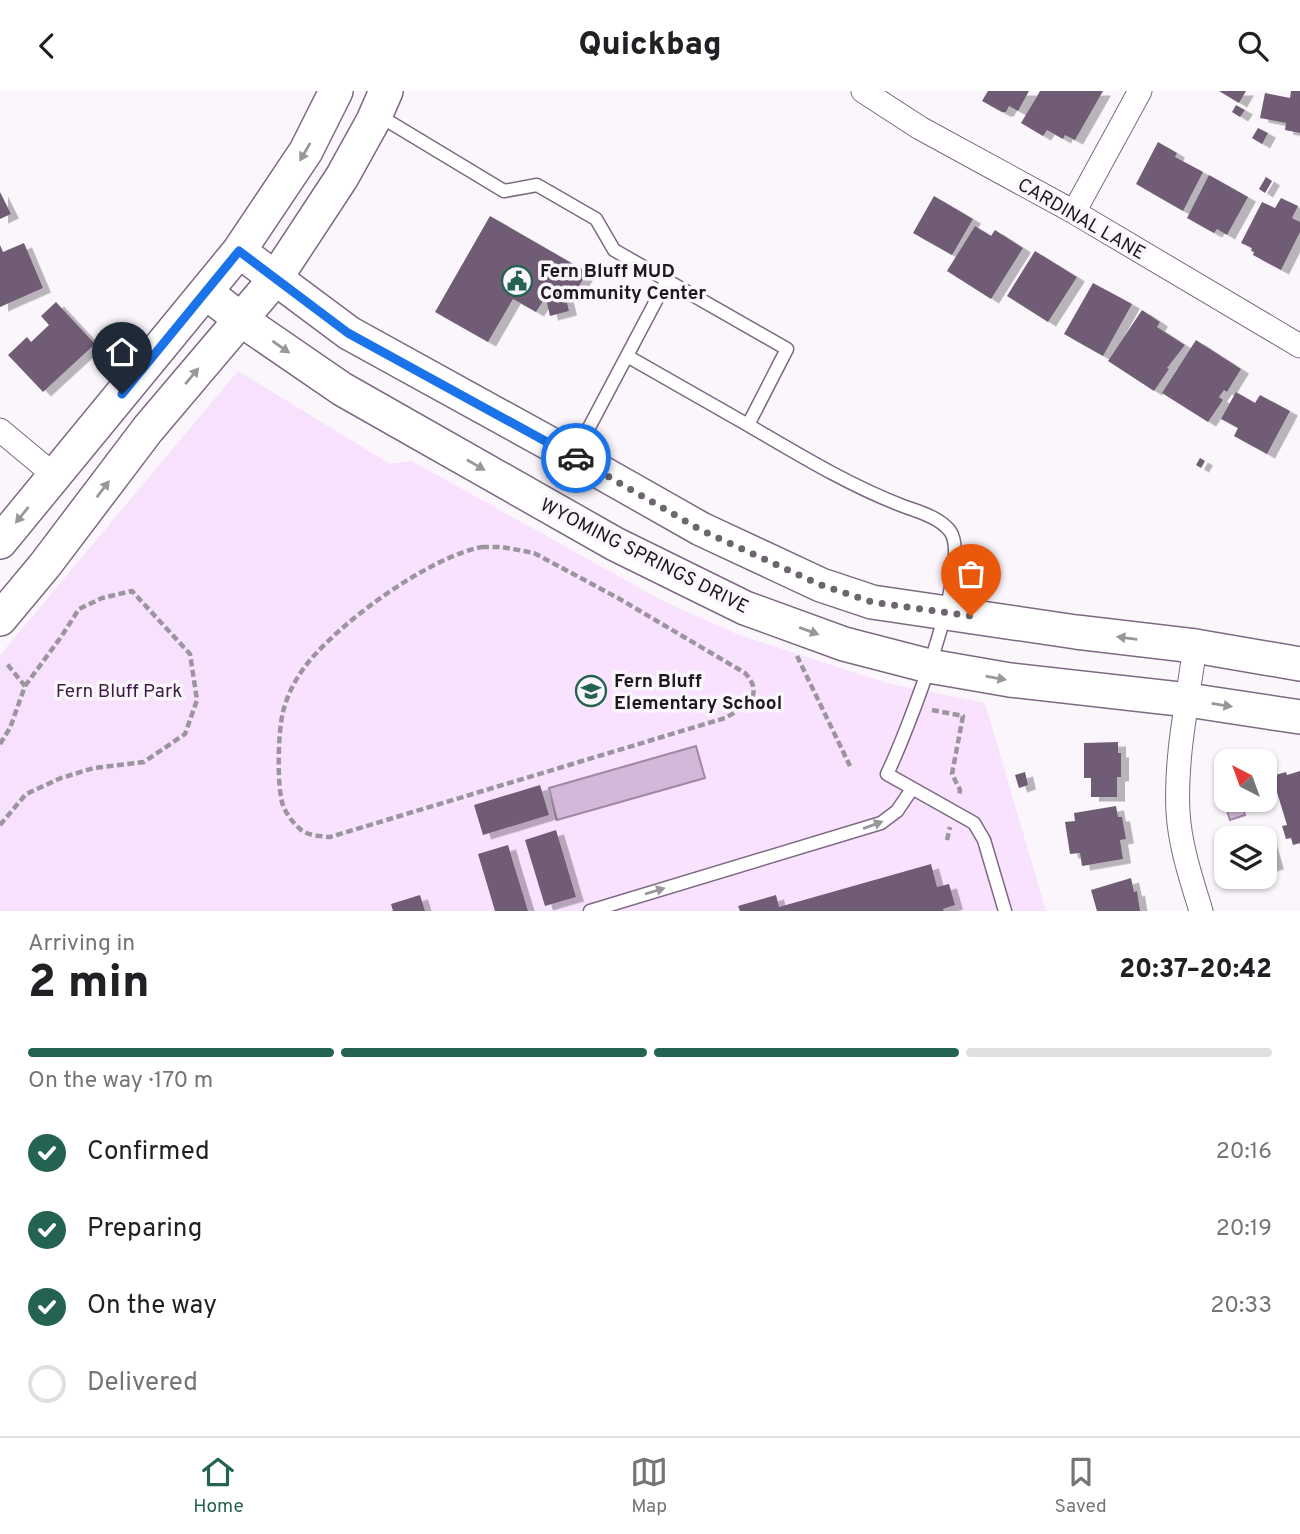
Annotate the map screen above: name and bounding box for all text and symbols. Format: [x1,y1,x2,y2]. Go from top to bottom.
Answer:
text: Quickbag [578,26,722,66]
icon: back [28,27,66,65]
icon: search [1234,27,1272,65]
one-way arrow [299,142,311,161]
street label: CARDINAL LANE [1013,173,1149,266]
place label: Fern Bluff MUD Community Center [540,260,706,306]
public building icon: Fern Bluff MUD Community Center [500,264,534,298]
pin [92,322,152,394]
icon: home [103,333,141,371]
one-way arrow [271,341,291,354]
one-way arrow [184,368,199,385]
courier [541,423,611,493]
icon: car [557,439,595,477]
one-way arrow [466,459,485,471]
one-way arrow [96,479,110,498]
street label: WYOMING SPRINGS DRIVE [536,494,752,620]
one-way arrow [15,506,30,523]
pin [941,544,1001,616]
icon: bag [952,555,990,593]
one-way arrow [798,626,819,637]
one-way arrow [1116,632,1138,643]
place label: Fern Bluff Elementary School [614,670,782,716]
one-way arrow [985,673,1007,684]
school or university icon: Fern Bluff Elementary School [574,674,608,708]
park label: Fern Bluff Park [56,680,182,704]
one-way arrow [1211,700,1233,711]
north arrow [1214,749,1278,812]
map controls [1214,749,1277,889]
one-way arrow [862,819,883,830]
button: layers [1214,826,1277,889]
one-way arrow [645,885,666,896]
text: Arriving in [28,930,135,959]
text: 20:37–20:42 [1119,954,1272,987]
text: 2 min [28,955,150,1014]
text: On the way · 170 m [28,1067,213,1096]
icon: check [28,1134,66,1172]
text: Confirmed [87,1136,210,1169]
text: 20:16 [1216,1138,1272,1167]
icon: check [28,1211,66,1249]
text: Preparing [87,1213,202,1246]
text: 20:19 [1216,1215,1272,1244]
icon: check [28,1288,66,1326]
text: On the way [87,1290,217,1323]
text: 20:33 [1210,1292,1272,1321]
text: Delivered [87,1367,198,1400]
tab: Home [193,1453,244,1519]
tab: Map [630,1453,668,1519]
tab: Saved [1055,1453,1107,1519]

